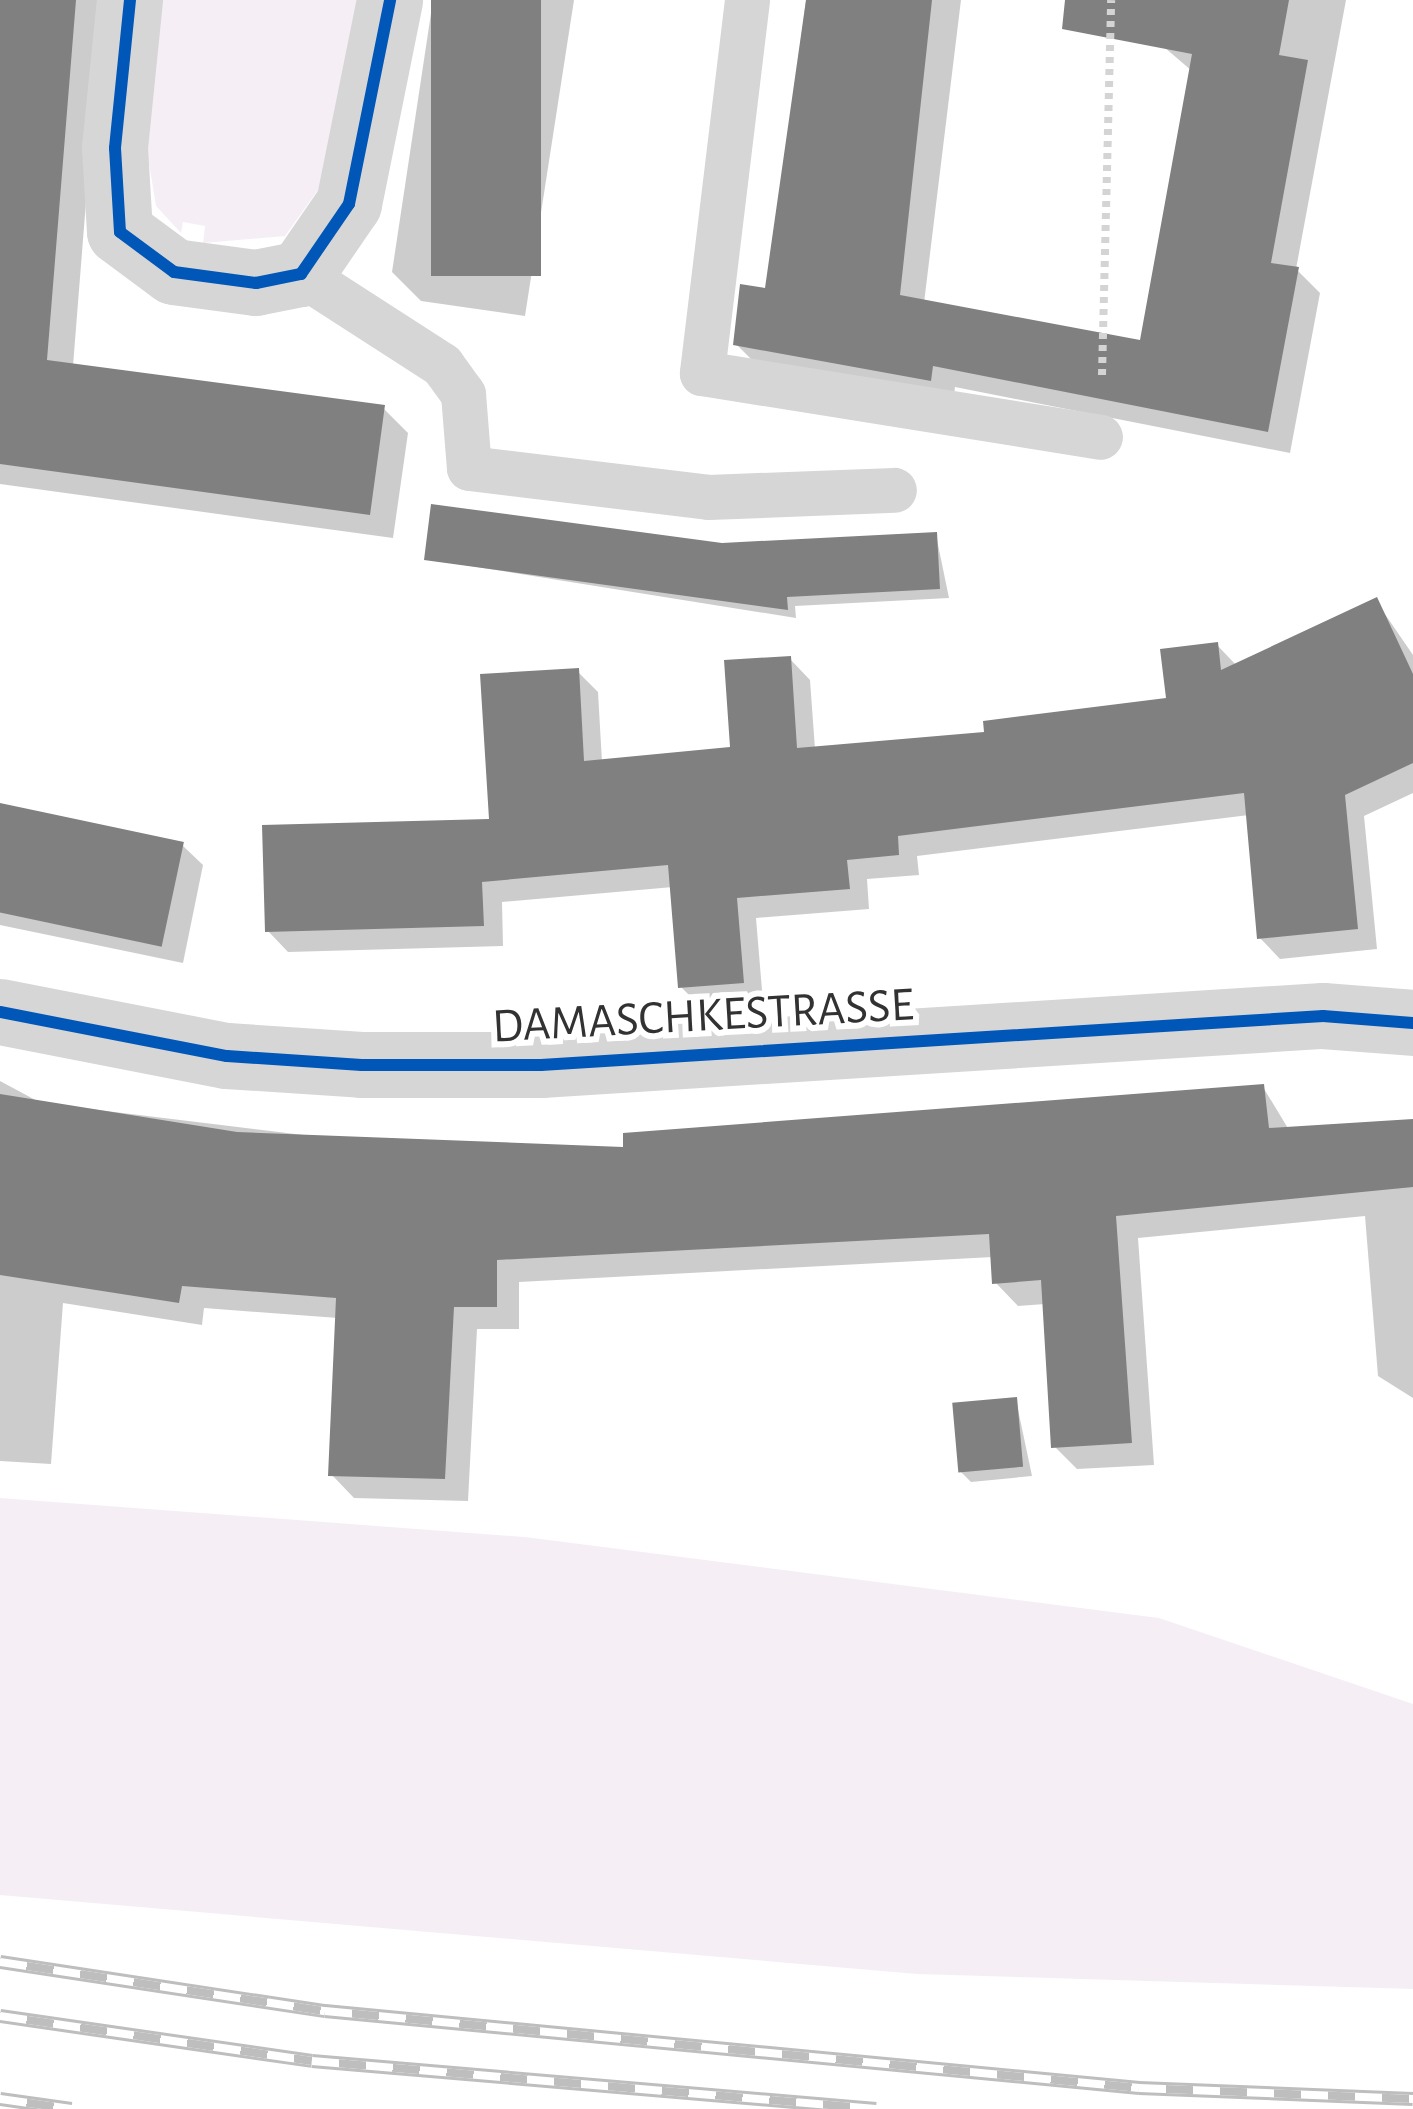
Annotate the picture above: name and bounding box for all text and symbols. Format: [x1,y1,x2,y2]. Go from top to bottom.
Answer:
street label: DAMASCHKESTRASSE [491,977,915,1057]

